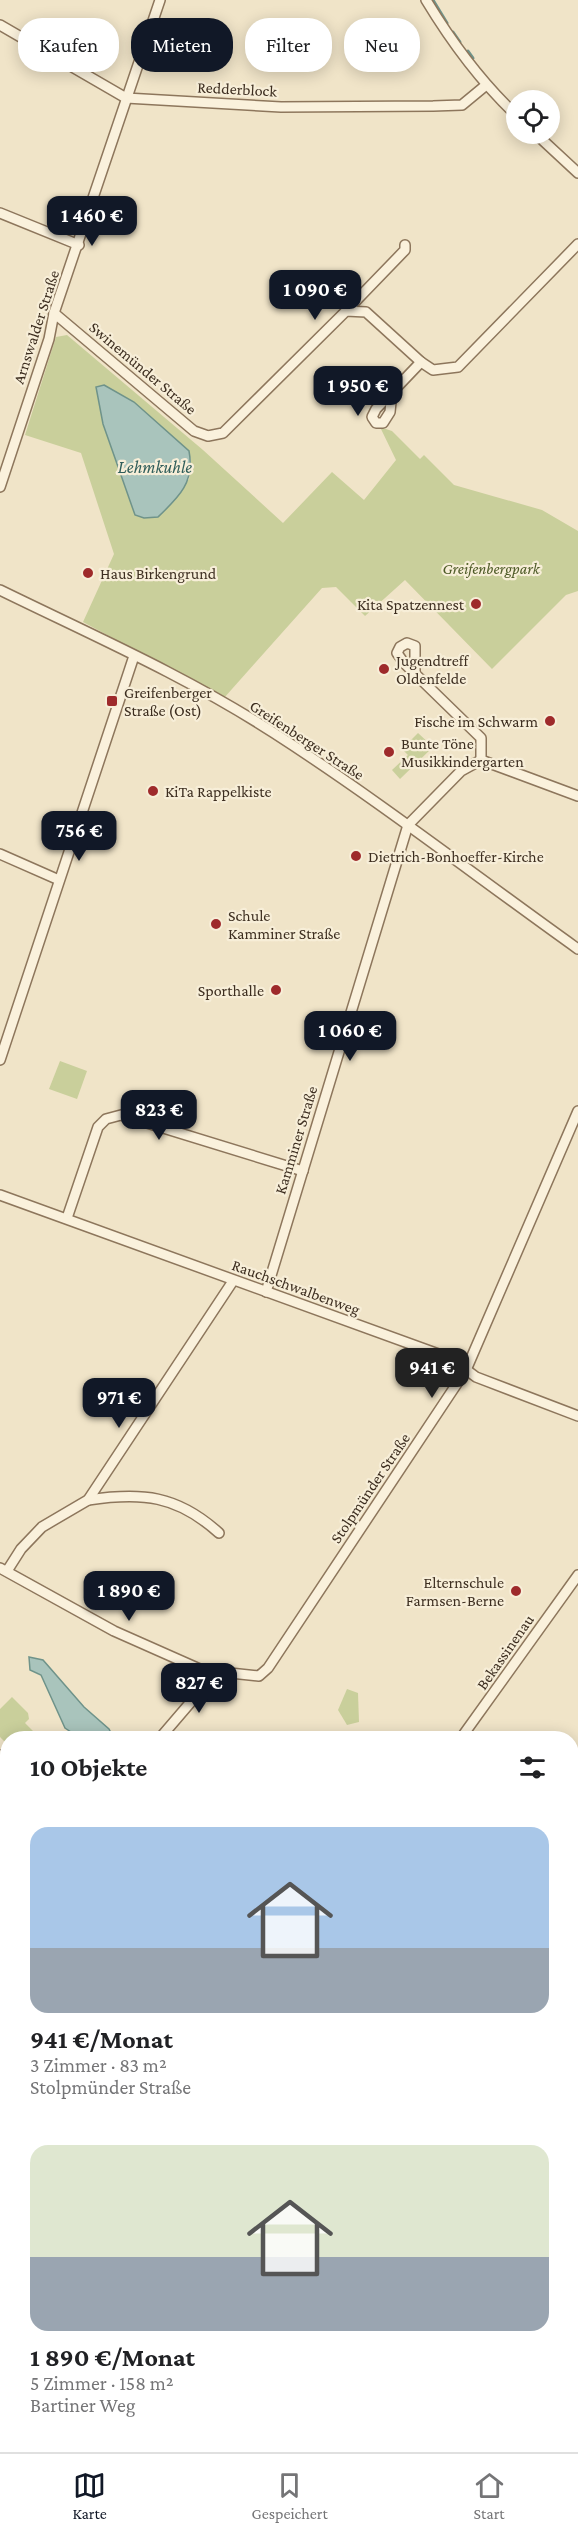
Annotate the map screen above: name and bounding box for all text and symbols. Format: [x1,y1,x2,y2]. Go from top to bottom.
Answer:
chip: Kaufen [18,18,119,72]
chip: Mieten [131,18,233,72]
chip: Filter [245,18,332,72]
chip: Neu [344,18,420,72]
street label: Redderblock [197,78,278,100]
map controls [506,90,560,144]
button: locate [506,90,560,144]
pin: 1 460 € [37,196,147,247]
text: 1 460 € [61,204,123,226]
street label: Arnswalder Straße [10,268,62,386]
pin: 1 090 € [260,270,370,321]
text: 1 090 € [283,278,347,300]
street label: Swinemünder Straße [86,318,200,418]
pin: 1 950 € [303,366,413,417]
text: 1 950 € [328,374,388,396]
water label: Lehmkuhle [118,457,192,477]
park label: Greifenbergpark [442,560,541,578]
place label: Haus Birkengrund [100,565,217,583]
marker: Haus Birkengrund [81,566,95,580]
place label: Kita Spatzennest [357,596,465,614]
marker: Kita Spatzennest [469,597,483,611]
place label: Jugendtreff Oldenfelde [394,652,469,687]
marker: Jugendtreff Oldenfelde [377,662,391,676]
place label: Greifenberger Straße (Ost) [124,684,212,720]
marker: Greifenberger Straße (Ost) [105,694,119,708]
street label: Greifenberger Straße [246,697,367,784]
place label: Fische im Schwarm [414,713,538,730]
marker: Fische im Schwarm [543,714,557,728]
place label: Bunte Töne Musikkindergarten [401,735,524,771]
marker: Bunte Töne Musikkindergarten [382,745,396,759]
place label: KiTa Rappelkiste [165,783,271,801]
marker: KiTa Rappelkiste [146,784,160,798]
pin: 756 € [37,811,121,862]
text: 756 € [55,819,103,841]
place label: Dietrich-Bonhoeffer-Kirche [368,848,544,865]
marker: Dietrich-Bonhoeffer-Kirche [349,849,363,863]
place label: Schule Kamminer Straße [228,907,340,942]
marker: Schule Kamminer Straße [209,917,223,931]
place label: Sporthalle [198,982,264,1000]
marker: Sporthalle [269,983,283,997]
pin: 1 060 € [295,1011,405,1062]
text: 1 060 € [318,1019,382,1041]
street label: Kamminer Straße [271,1084,321,1196]
pin: 823 € [117,1090,201,1141]
text: 823 € [135,1098,183,1120]
street label: Rauchschwalbenweg [229,1256,362,1319]
pin: 941 € [390,1348,474,1399]
text: 941 € [409,1356,455,1378]
pin: 971 € [77,1378,161,1429]
text: 971 € [97,1386,141,1408]
street label: Stolpmünder Straße [327,1430,414,1547]
pin: 1 890 € [74,1571,184,1622]
place label: Elternschule Farmsen-Berne [406,1574,504,1609]
text: 1 890 € [98,1579,160,1601]
marker: Elternschule Farmsen-Berne [509,1584,523,1598]
street label: Bekassinenau [473,1611,537,1693]
pin: 827 € [157,1663,241,1714]
text: 827 € [175,1671,223,1693]
icon: filters [516,1751,549,1784]
text: 10 Objekte [30,1753,147,1782]
icon: home [236,1866,344,1974]
text: 941 €/Monat [30,2025,173,2054]
text: 3 Zimmer · 83 m² [30,2054,167,2076]
text: Stolpmünder Straße [30,2076,191,2098]
icon: home [236,2184,344,2292]
text: 1 890 €/Monat [30,2343,195,2372]
text: 5 Zimmer · 158 m² [30,2372,174,2394]
text: Bartiner Weg [30,2394,136,2416]
tab: Karte [72,2469,107,2522]
tab: Gespeichert [252,2469,328,2522]
tab: Start [473,2469,506,2522]

